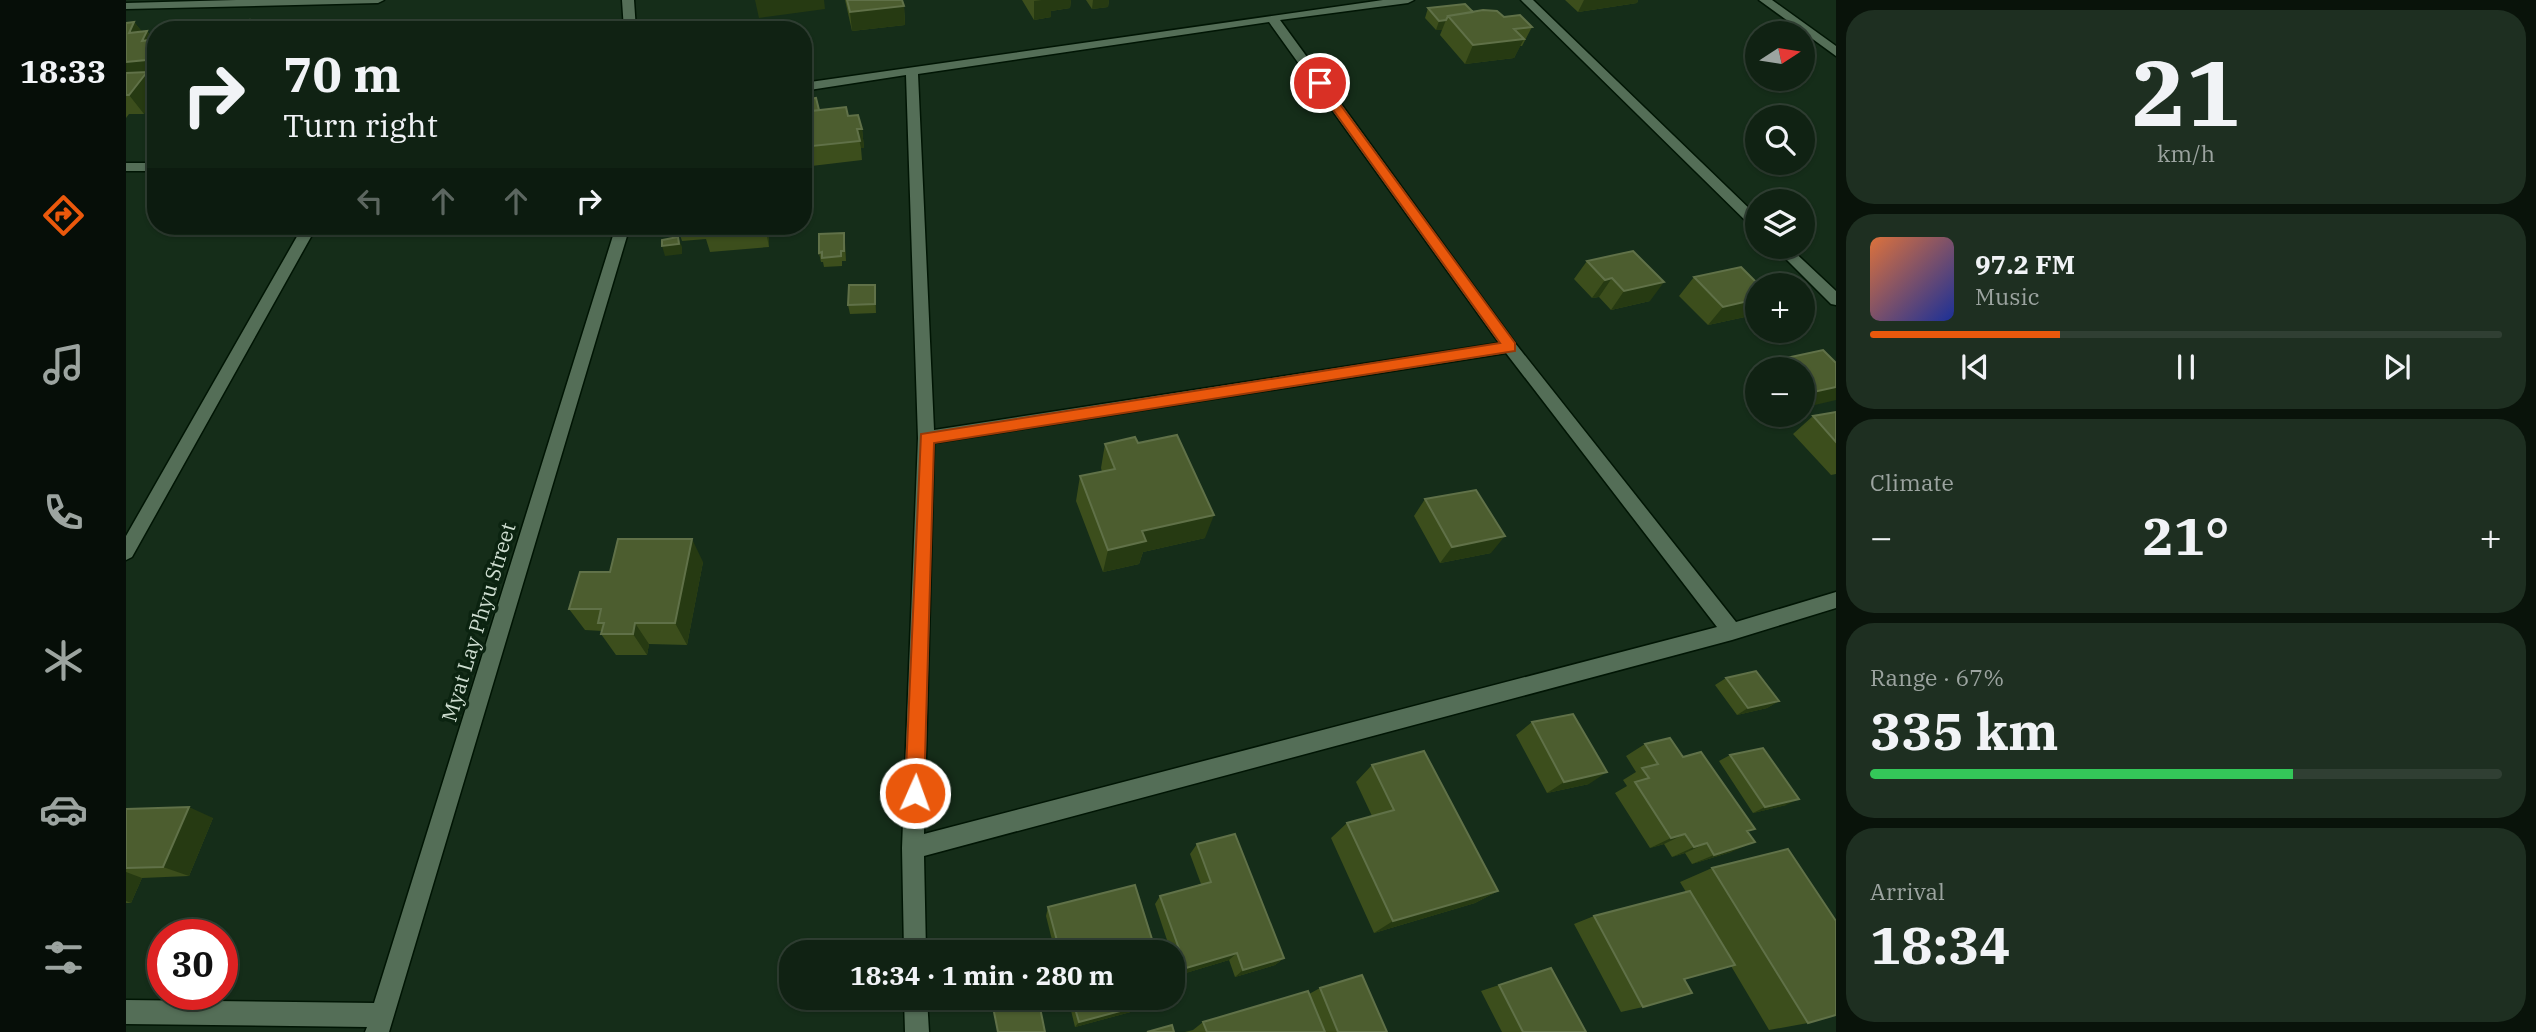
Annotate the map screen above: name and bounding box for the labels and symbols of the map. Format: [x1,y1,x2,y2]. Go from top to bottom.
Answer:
north arrow [1745,21,1815,91]
pin [1290,53,1350,113]
street label: Myat Lay Phyu Street [434,519,522,725]
position arrow [878,756,952,830]
speed limit sign: 30 [147,919,238,1010]

